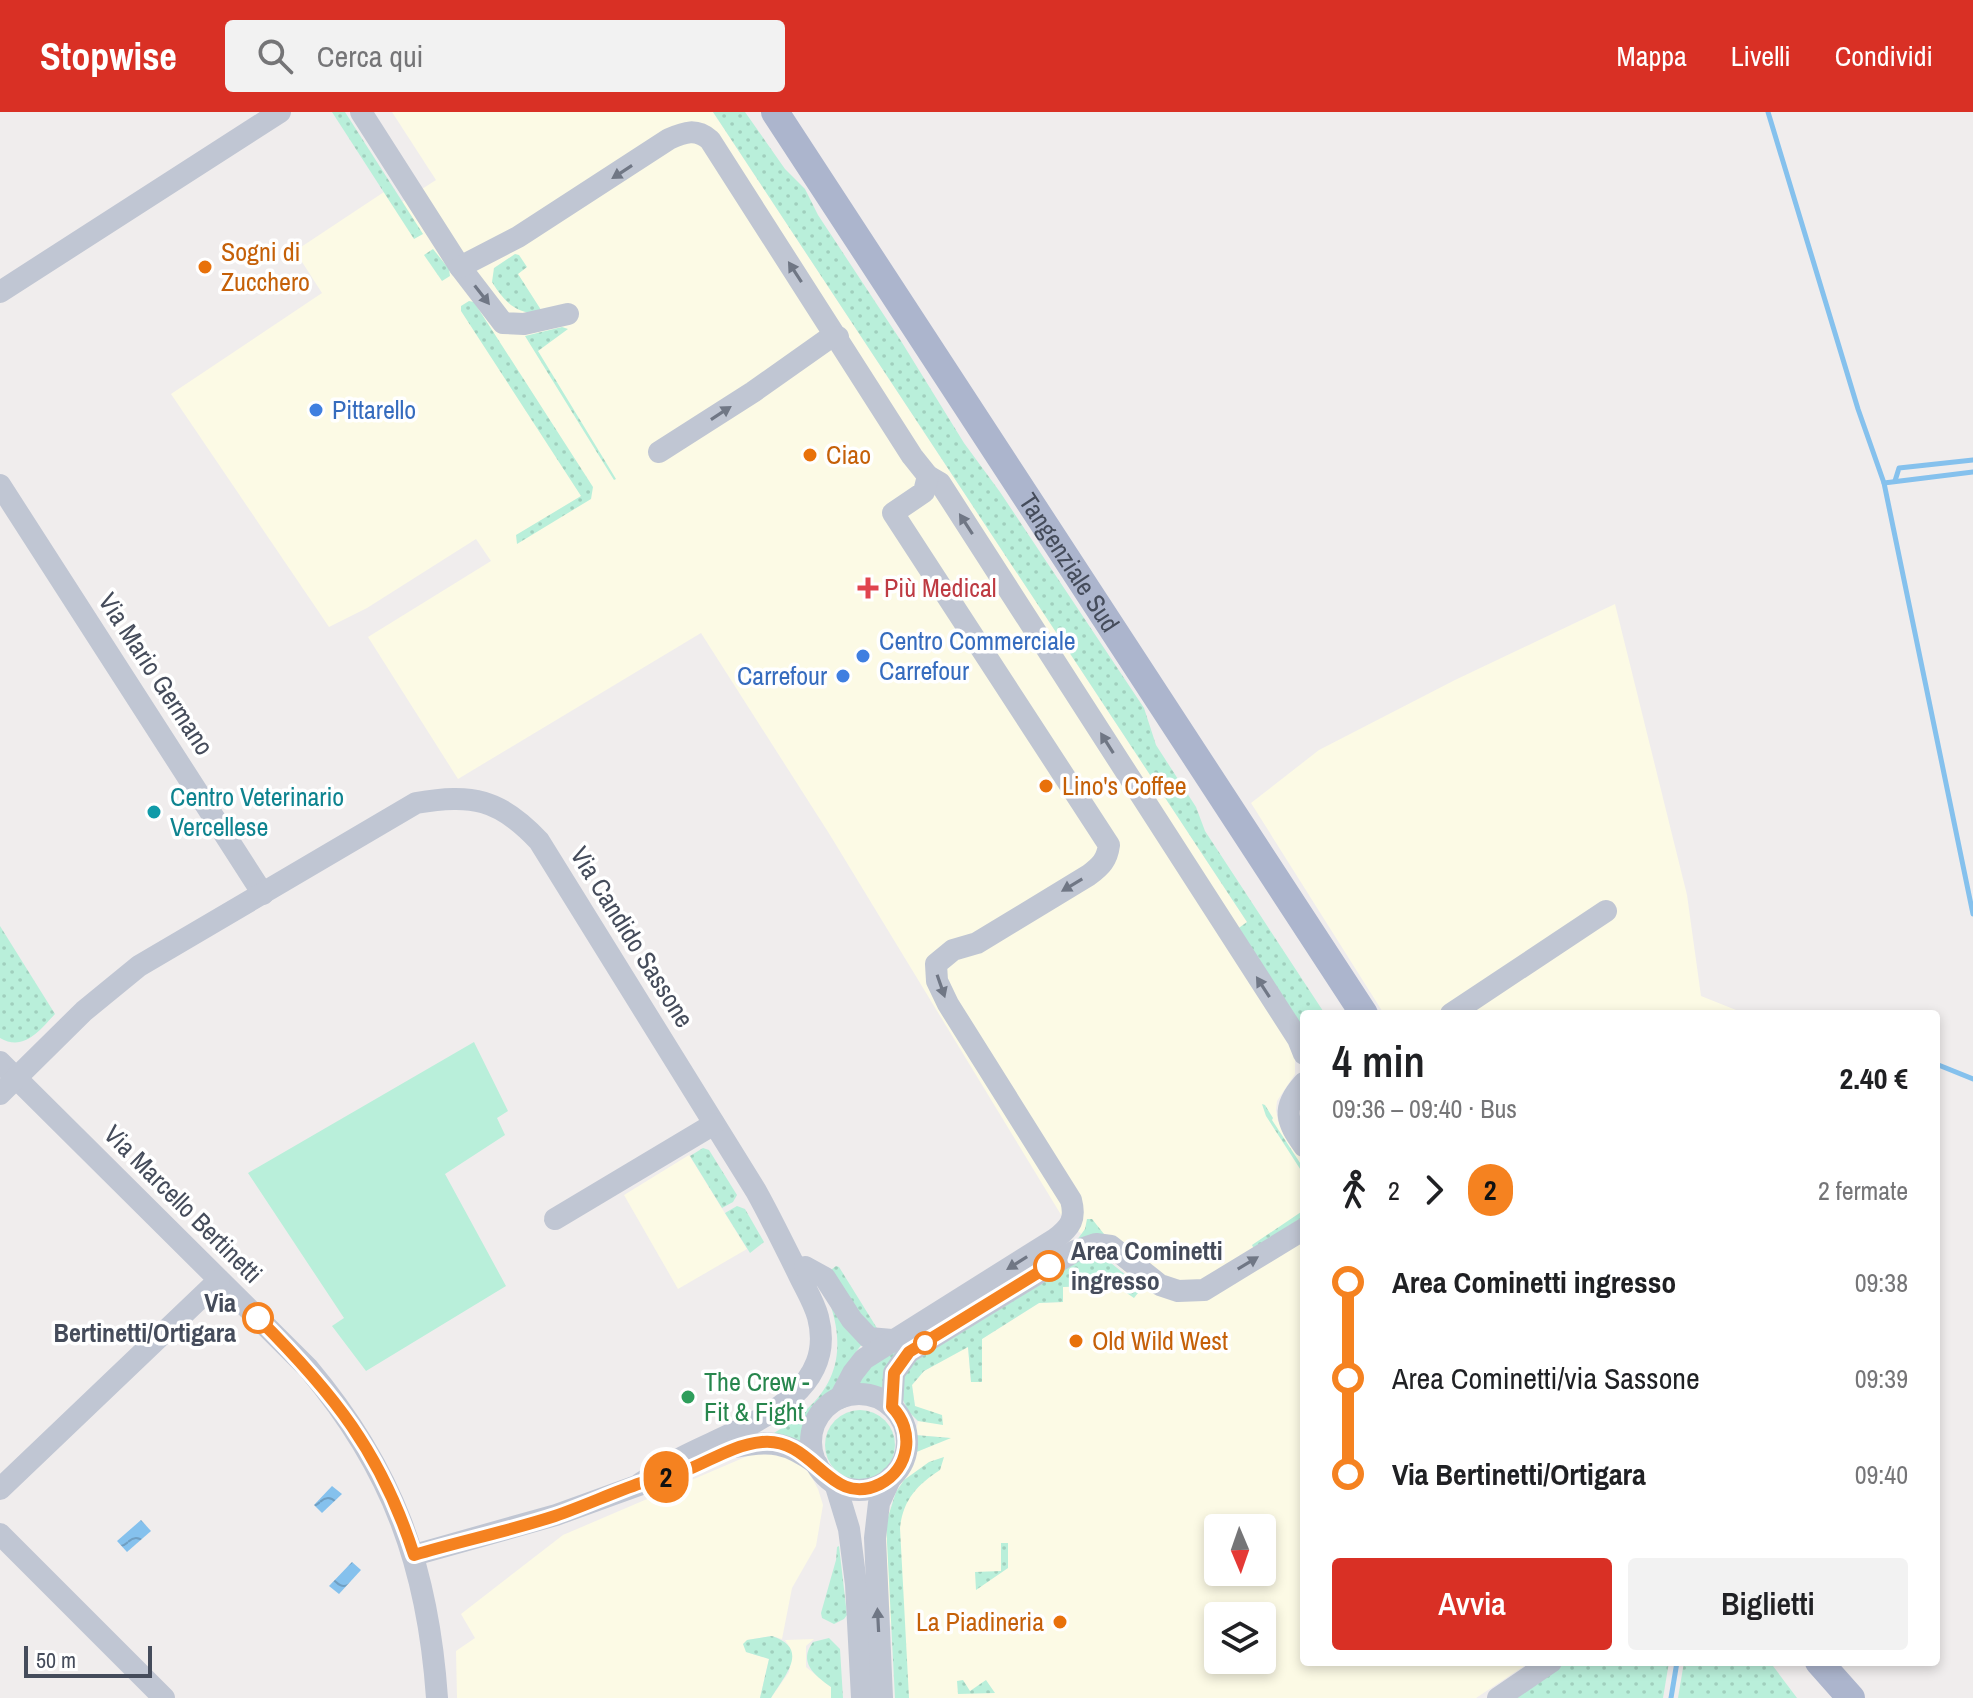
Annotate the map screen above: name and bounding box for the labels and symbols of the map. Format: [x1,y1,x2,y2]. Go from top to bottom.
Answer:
one-way arrow [611,164,632,179]
place label: Sogni di Zucchero [221,234,310,299]
marker: Sogni di Zucchero [196,258,214,276]
one-way arrow [788,261,803,282]
one-way arrow [473,285,489,305]
place label: Pittarello [332,392,416,427]
marker: Pittarello [307,401,325,419]
one-way arrow [710,406,731,421]
place label: Ciao [826,437,871,472]
marker: Ciao [801,446,819,464]
street label: Tangenziale Sud [1011,486,1128,638]
one-way arrow [959,513,974,535]
place label: Più Medical [884,570,997,605]
marker: Più Medical [859,579,877,597]
street label: Via Mario Germano [91,586,222,762]
place label: Centro Commerciale Carrefour [879,623,1076,688]
marker: Centro Commerciale Carrefour [854,647,872,665]
place label: Carrefour [737,658,827,693]
marker: Carrefour [834,667,852,685]
one-way arrow [1100,731,1115,754]
place label: Lino's Coffee [1062,768,1187,803]
marker: Lino's Coffee [1037,777,1055,795]
place label: Centro Veterinario Vercellese [170,779,344,844]
marker: Centro Veterinario Vercellese [145,803,163,821]
street label: Via Candido Sassone [563,840,702,1034]
one-way arrow [1061,878,1083,892]
one-way arrow [935,974,947,998]
one-way arrow [1257,976,1271,998]
street label: Via Marcello Bertinetti [97,1117,270,1290]
place label: Area Cominetti ingresso [1071,1233,1223,1298]
marker: Area Cominetti ingresso [1034,1251,1064,1281]
one-way arrow [1006,1255,1028,1269]
one-way arrow [1237,1257,1259,1271]
place label: Via Bertinetti/Ortigara [54,1285,236,1350]
marker: Via Bertinetti/Ortigara [243,1303,273,1333]
place label: Old Wild West [1092,1323,1228,1358]
unlabelled marker [914,1332,936,1354]
marker: Old Wild West [1067,1332,1085,1350]
place label: The Crew - Fit & Fight [704,1364,809,1429]
marker: The Crew - Fit & Fight [679,1388,697,1406]
line badge: 2 [640,1451,692,1503]
north arrow [1204,1514,1276,1586]
place label: La Piadineria [916,1604,1044,1639]
one-way arrow [872,1607,885,1632]
marker: La Piadineria [1051,1613,1069,1631]
scale bar [24,1642,152,1678]

